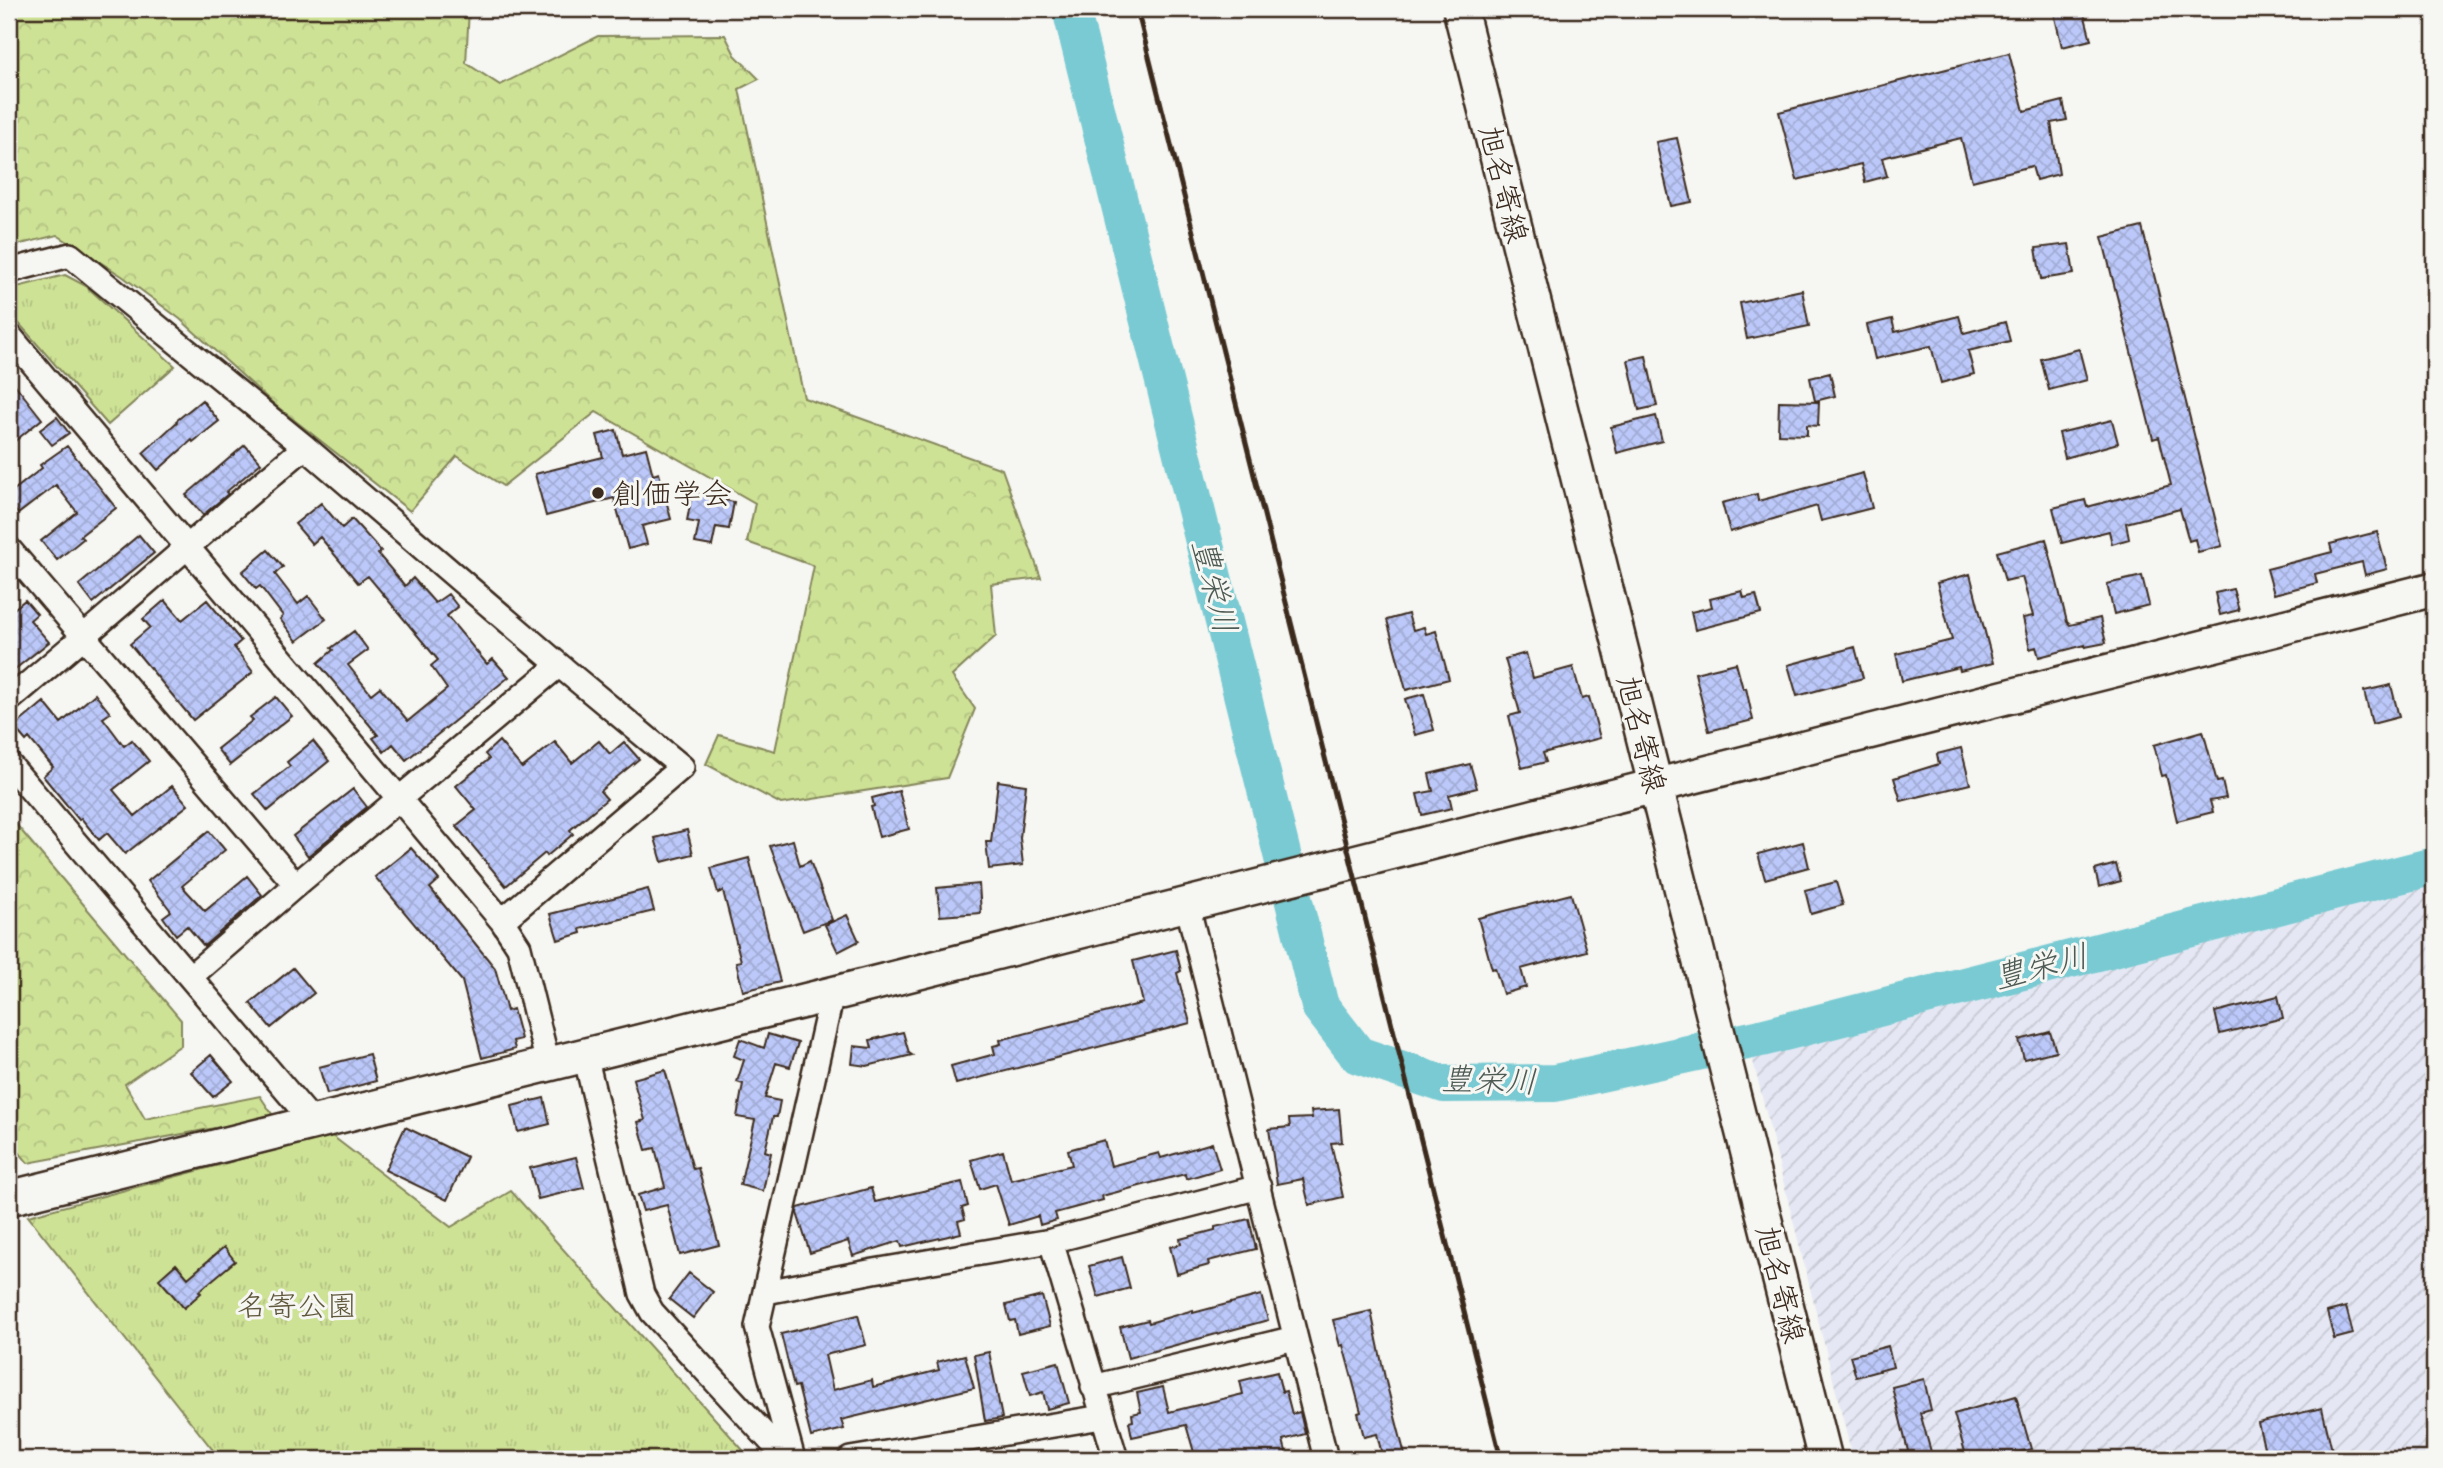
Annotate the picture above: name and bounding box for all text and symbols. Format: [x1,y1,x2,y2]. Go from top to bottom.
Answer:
street label: 旭名寄線 [1472,121,1536,247]
place label: 創価学会 [612,475,732,512]
marker: 創価学会 [590,485,606,501]
water label: 豊栄川 [1185,535,1245,637]
street label: 旭名寄線 [1610,671,1674,797]
water label: 豊栄川 [1990,936,2092,996]
water label: 豊栄川 [1440,1059,1538,1101]
street label: 旭名寄線 [1749,1221,1813,1347]
park label: 名寄公園 [237,1287,357,1324]

